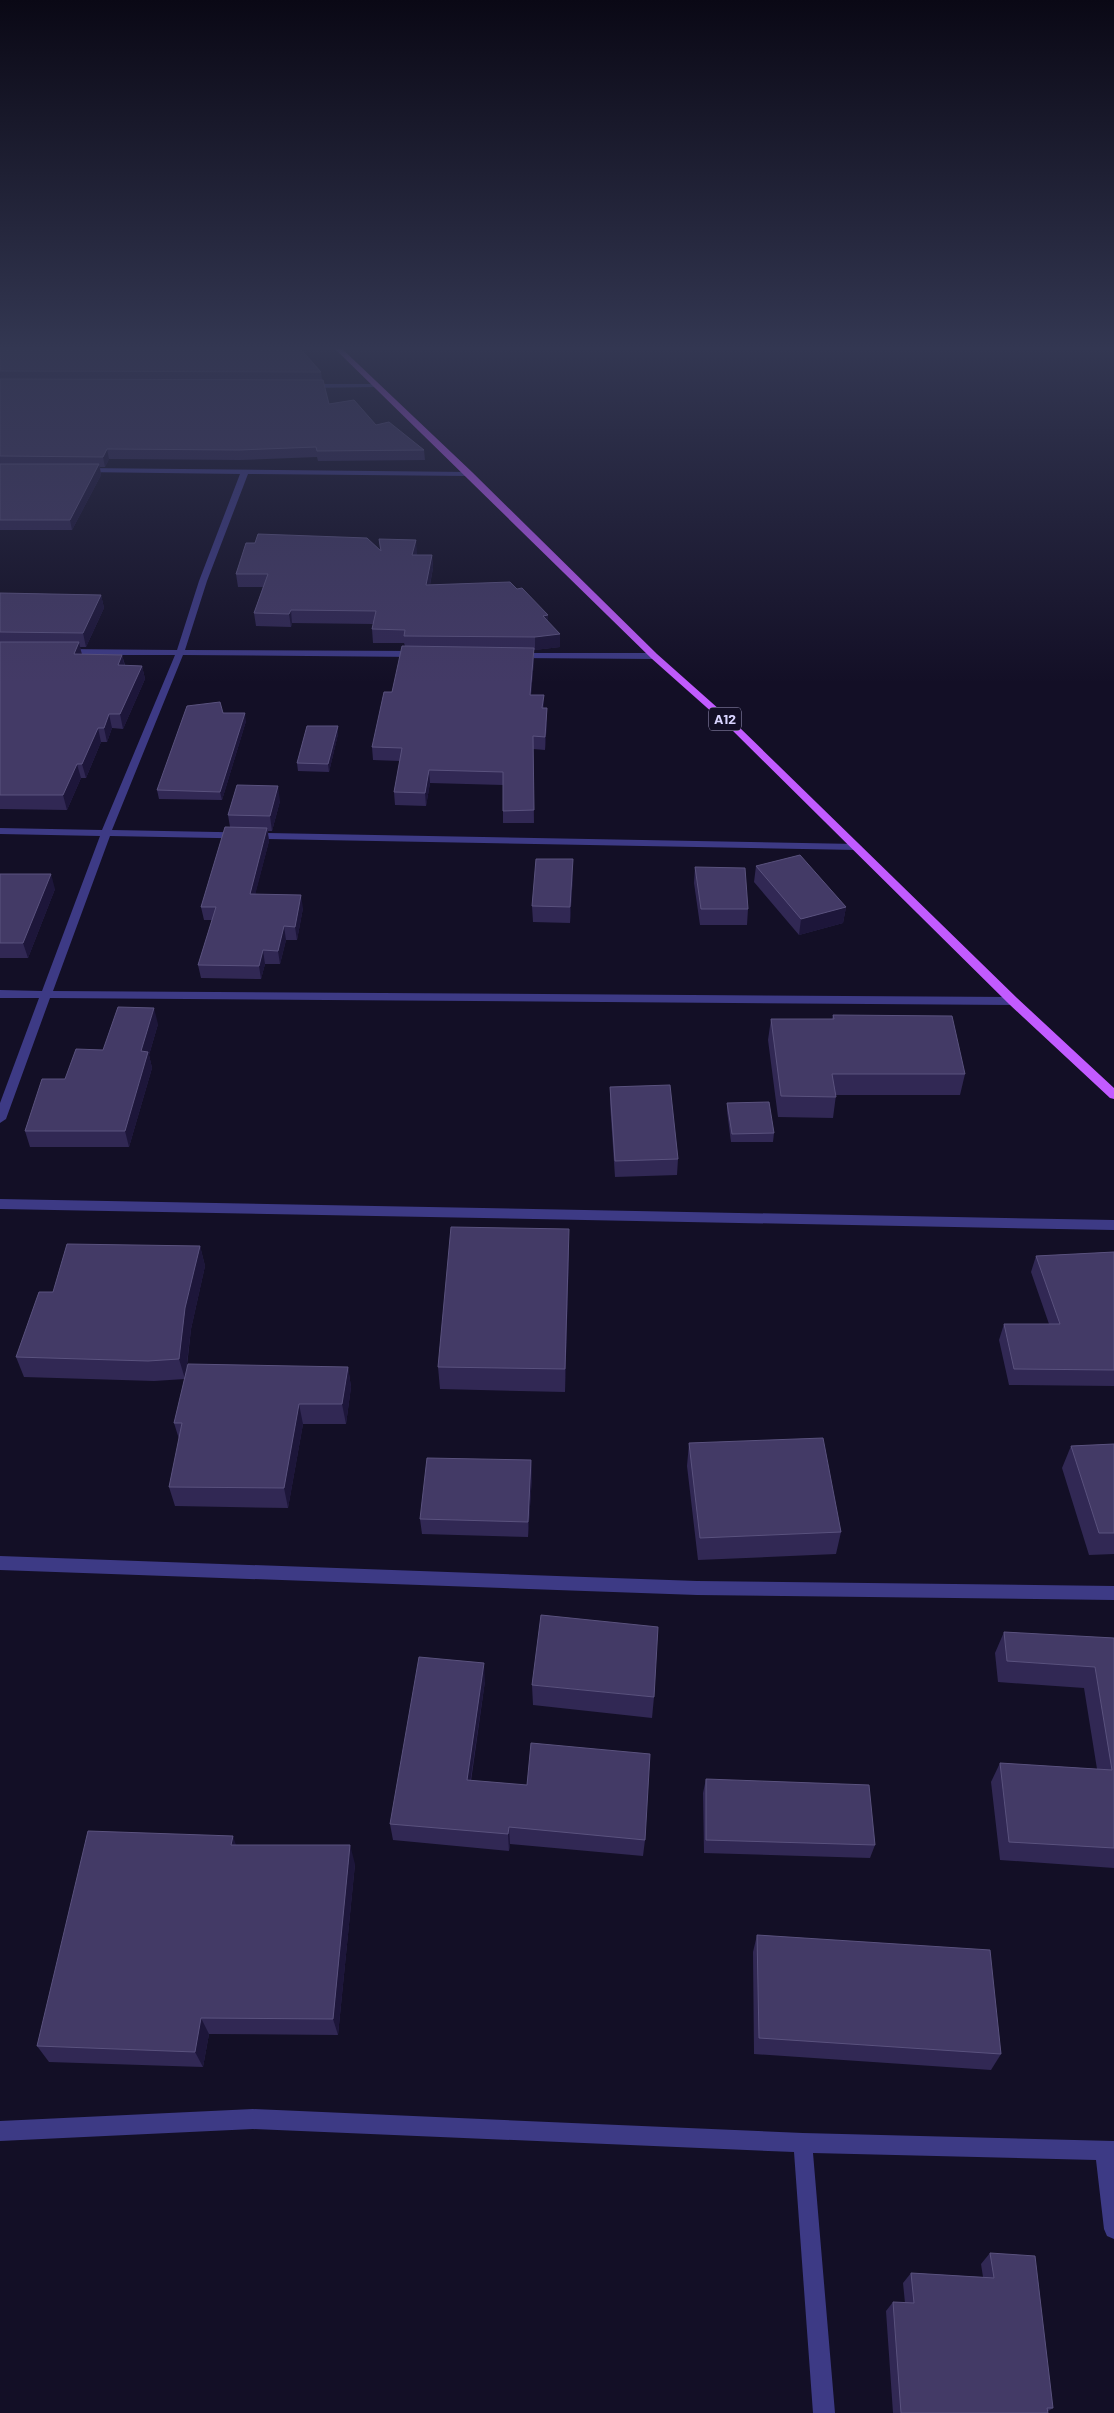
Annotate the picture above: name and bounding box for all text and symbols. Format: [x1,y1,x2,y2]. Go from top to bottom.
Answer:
road number: A12 [709,708,741,731]

